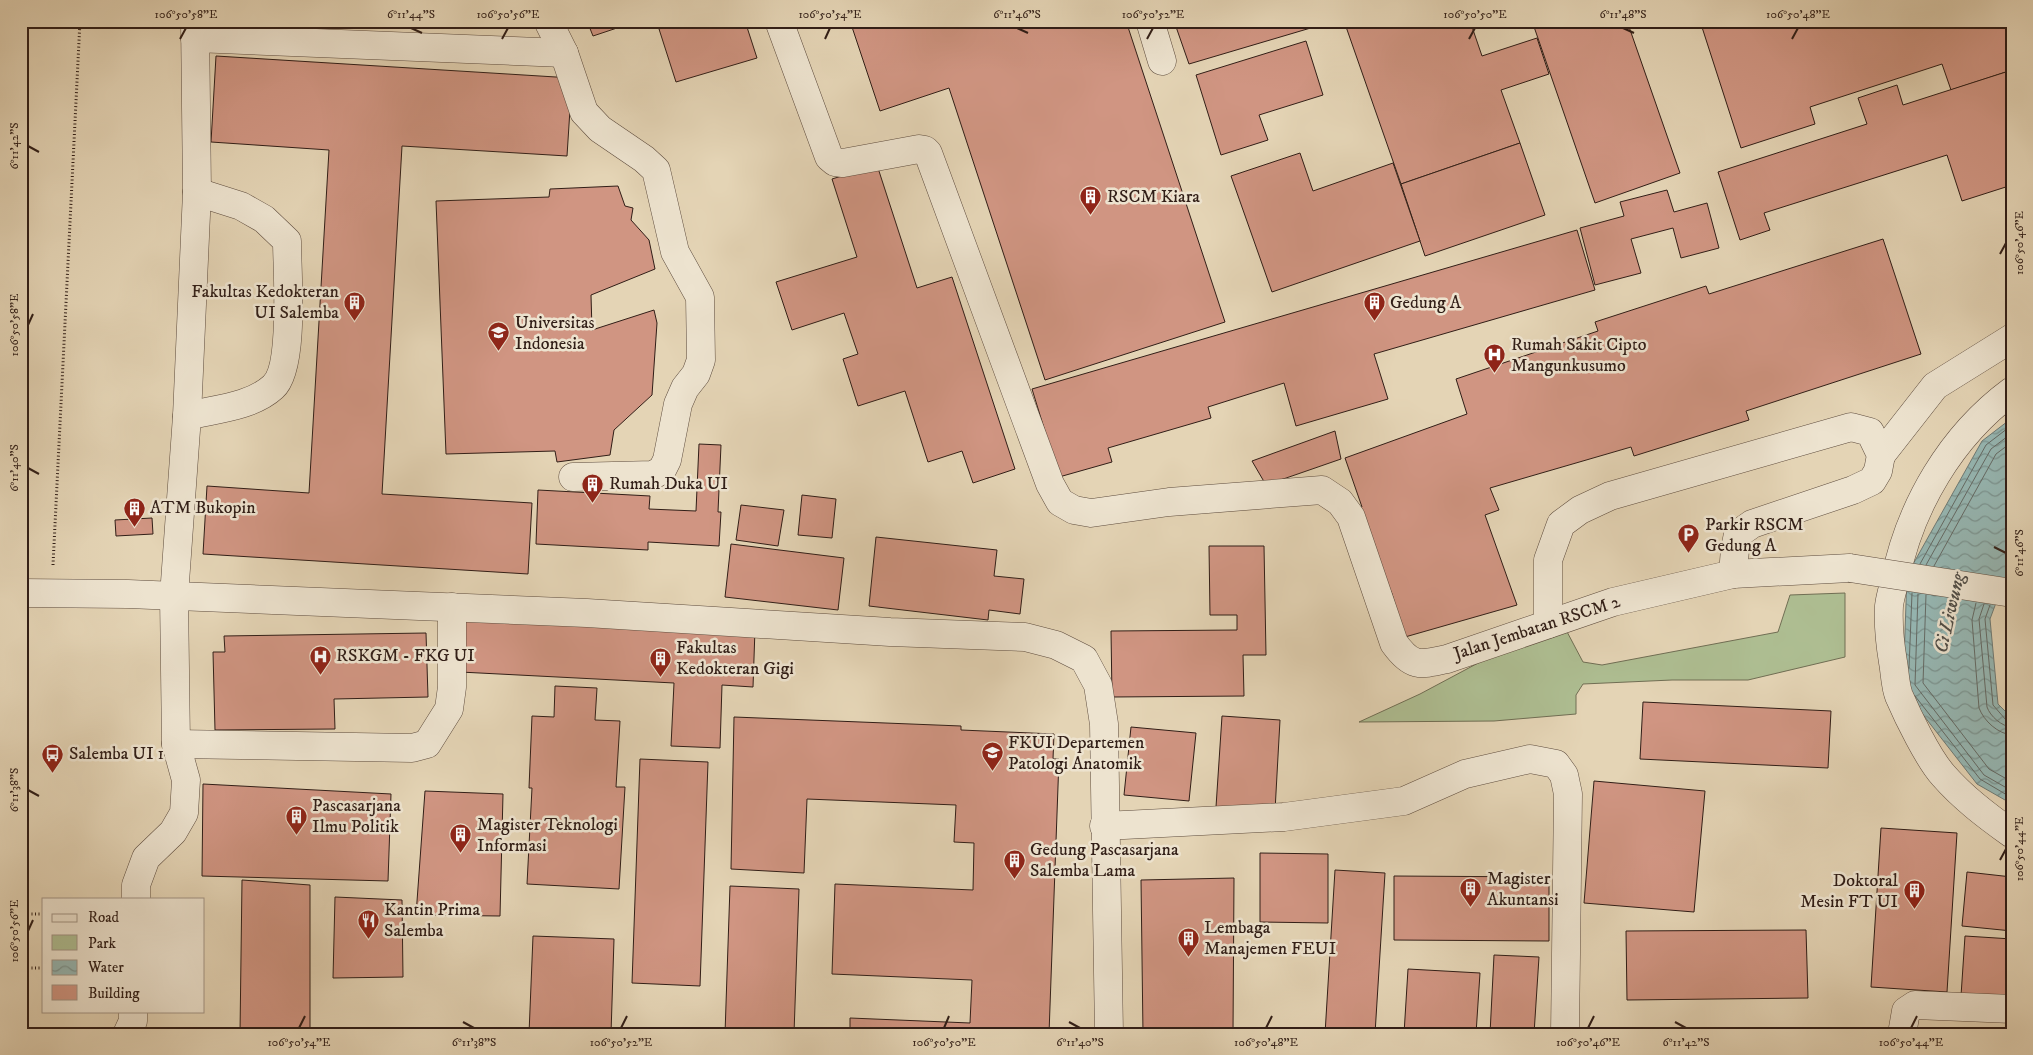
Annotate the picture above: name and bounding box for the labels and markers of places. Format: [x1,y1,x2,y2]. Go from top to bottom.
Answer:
building icon: RSCM Kiara [1079,185,1103,216]
place label: RSCM Kiara [1107,186,1200,208]
place label: Fakultas Kedokteran UI Salemba [191,281,340,324]
building icon: Fakultas Kedokteran UI Salemba [343,290,367,321]
building icon: Gedung A [1362,291,1386,322]
place label: Gedung A [1390,292,1462,314]
place label: Universitas Indonesia [515,312,595,355]
school or university icon: Universitas Indonesia [487,321,511,352]
place label: Rumah Sakit Cipto Mangunkusumo [1511,334,1647,377]
hospital icon: Rumah Sakit Cipto Mangunkusumo [1483,343,1507,374]
building icon: Rumah Duka UI [581,472,605,503]
place label: Rumah Duka UI [609,473,728,495]
building icon: ATM Bukopin [122,496,146,527]
place label: ATM Bukopin [150,497,256,519]
place label: Parkir RSCM Gedung A [1705,514,1804,557]
parking icon: Parkir RSCM Gedung A [1677,523,1701,554]
place label: Fakultas Kedokteran Gigi [676,637,794,680]
hospital icon: RSKGM - FKG UI [308,644,332,675]
place label: RSKGM - FKG UI [336,645,475,667]
building icon: Fakultas Kedokteran Gigi [648,646,672,677]
place label: FKUI Departemen Patologi Anatomik [1008,732,1145,775]
school or university icon: FKUI Departemen Patologi Anatomik [980,741,1004,772]
bus stop icon: Salemba UI 1 [41,742,65,773]
place label: Salemba UI 1 [69,743,164,765]
place label: Pascasarjana Ilmu Politik [312,795,401,838]
building icon: Pascasarjana Ilmu Politik [284,804,308,835]
place label: Magister Teknologi Informasi [477,814,618,857]
building icon: Magister Teknologi Informasi [449,823,473,854]
place label: Gedung Pascasarjana Salemba Lama [1030,839,1179,882]
building icon: Gedung Pascasarjana Salemba Lama [1002,848,1026,879]
place label: Magister Akuntansi [1487,868,1559,911]
place label: Doktoral Mesin FT UI [1800,870,1899,913]
building icon: Magister Akuntansi [1459,877,1483,908]
building icon: Doktoral Mesin FT UI [1902,879,1926,910]
place label: Kantin Prima Salemba [384,899,481,942]
restaurant icon: Kantin Prima Salemba [356,908,380,939]
place label: Lembaga Manajemen FEUI [1204,917,1336,960]
building icon: Lembaga Manajemen FEUI [1176,926,1200,957]

